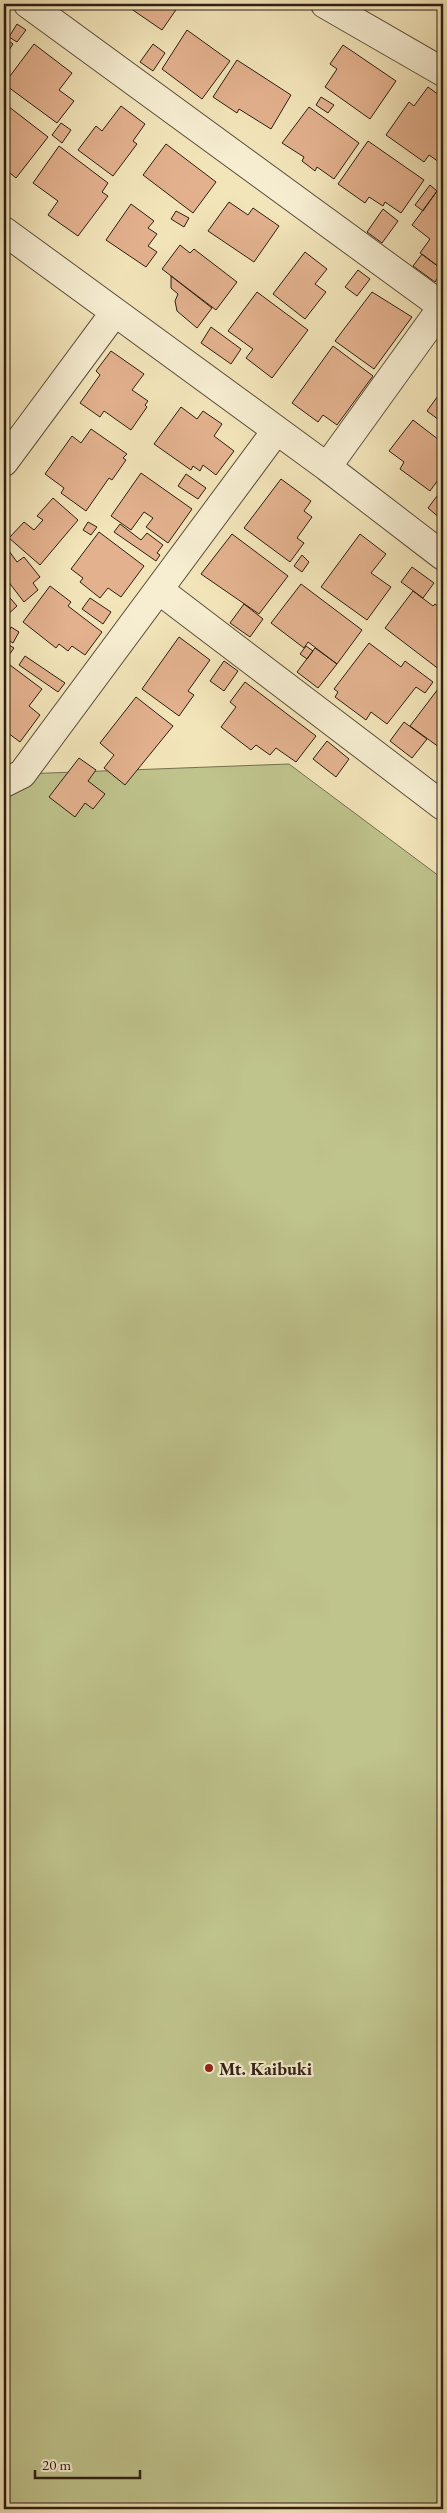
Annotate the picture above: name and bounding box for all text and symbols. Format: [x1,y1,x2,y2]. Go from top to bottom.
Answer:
place label: Mt. Kaibuki [219,2057,313,2080]
marker: Mt. Kaibuki [203,2062,215,2074]
scale bar [35,2448,140,2480]
text: 20 m [42,2455,71,2474]

